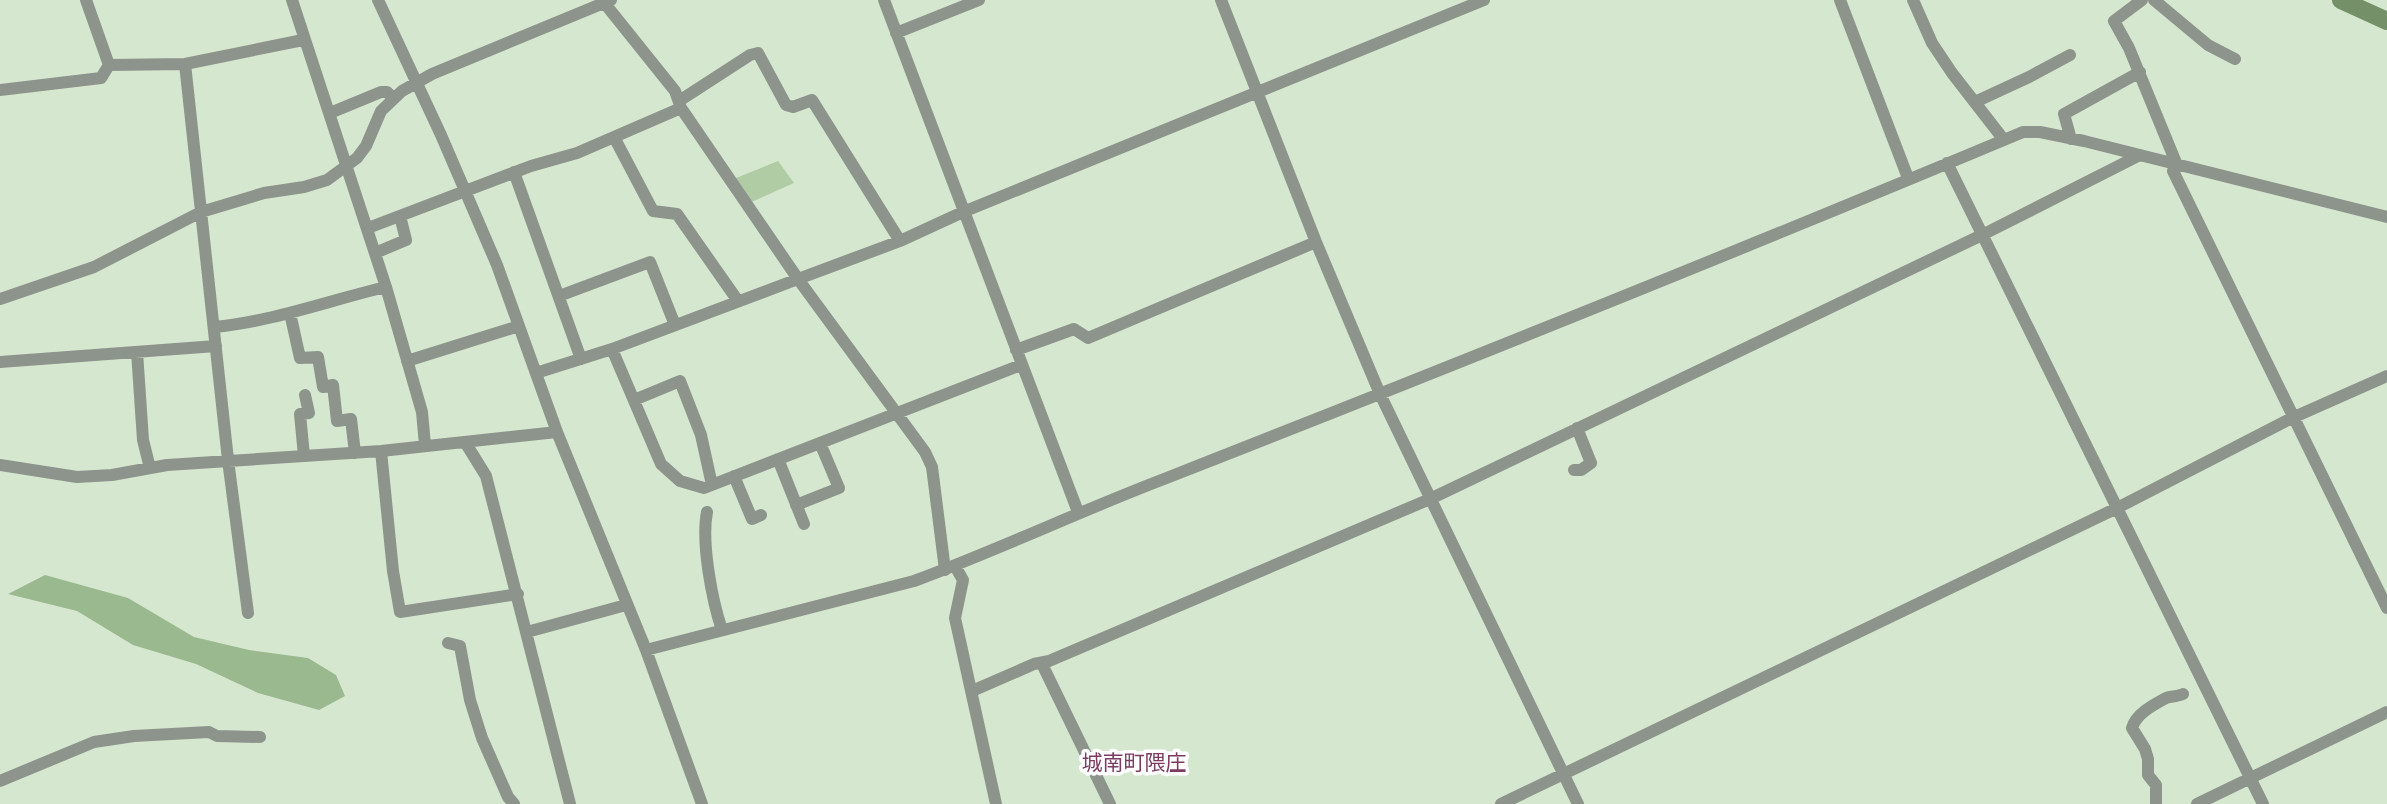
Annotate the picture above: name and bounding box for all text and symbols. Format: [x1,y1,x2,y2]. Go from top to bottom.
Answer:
district label: 城南町隈庄 [1082,749,1187,774]

